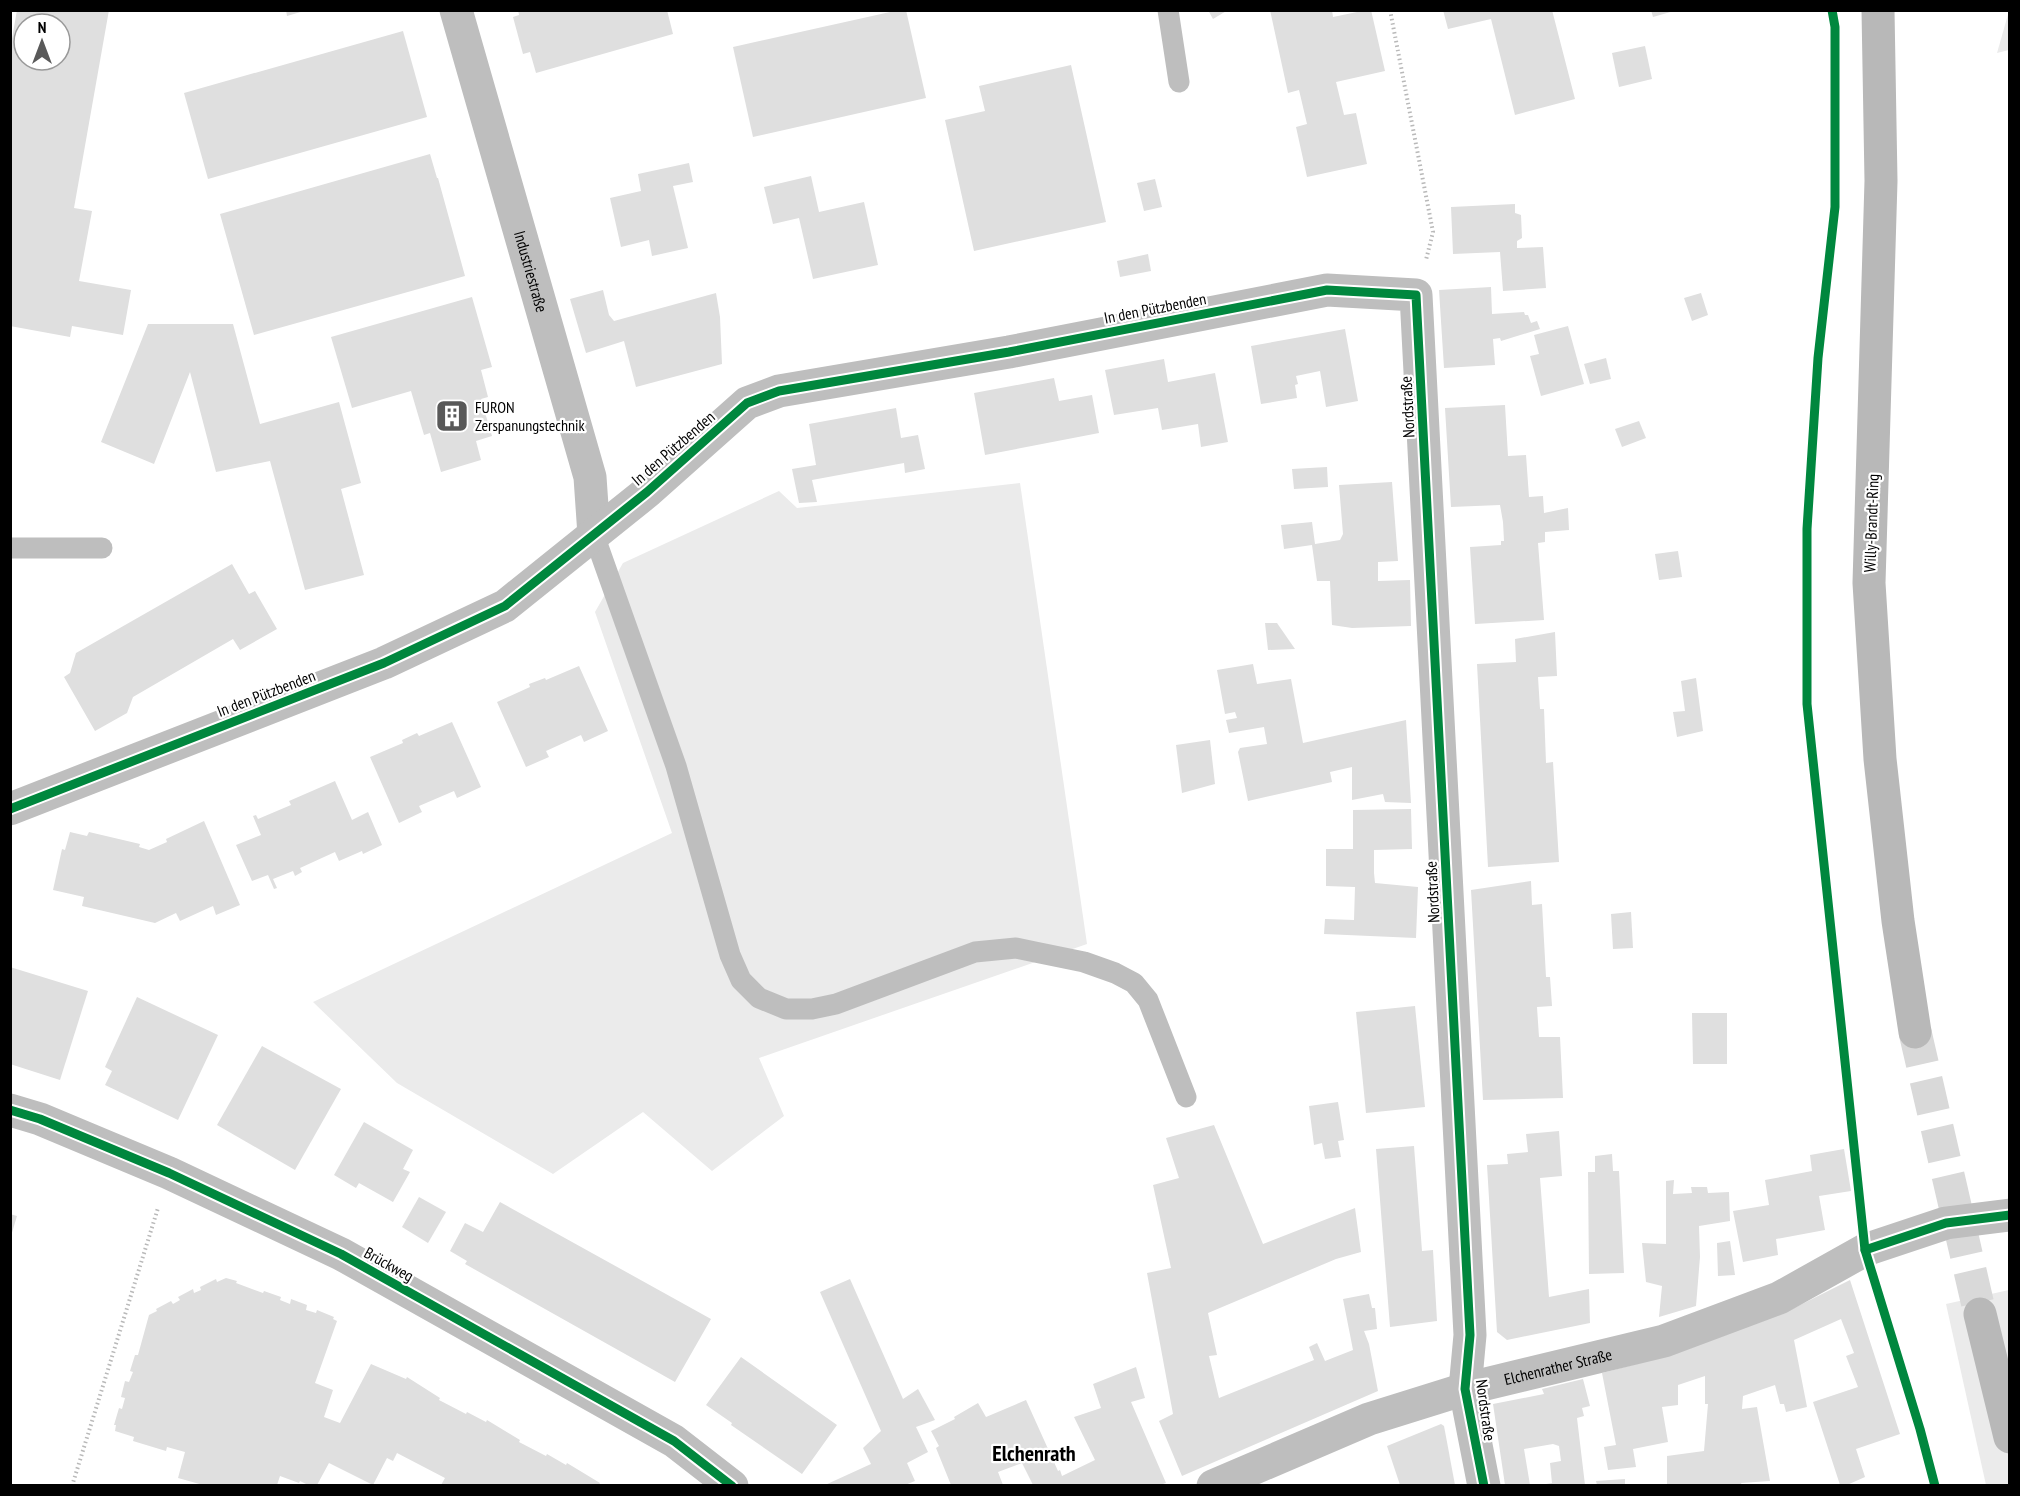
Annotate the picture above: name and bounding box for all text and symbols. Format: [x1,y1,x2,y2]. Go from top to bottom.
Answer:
north arrow [12,12,72,72]
text: N [38,17,46,37]
street label: Industriestraße [510,228,552,315]
street label: In den Pützbenden [1102,288,1208,328]
street label: Nordstraße [1395,376,1419,438]
place label: FURON Zerspanungstechnik [475,397,585,435]
building icon: FURON Zerspanungstechnik [434,398,470,434]
street label: In den Pützbenden [627,406,719,490]
street label: Willy-Brandt-Ring [1859,473,1883,573]
street label: In den Pützbenden [214,665,318,721]
street label: Nordstraße [1420,861,1444,923]
street label: Brückweg [361,1242,417,1286]
street label: Elchenrather Straße [1502,1344,1614,1389]
street label: Nordstraße [1472,1378,1500,1442]
district label: Elchenrath [992,1439,1076,1467]

